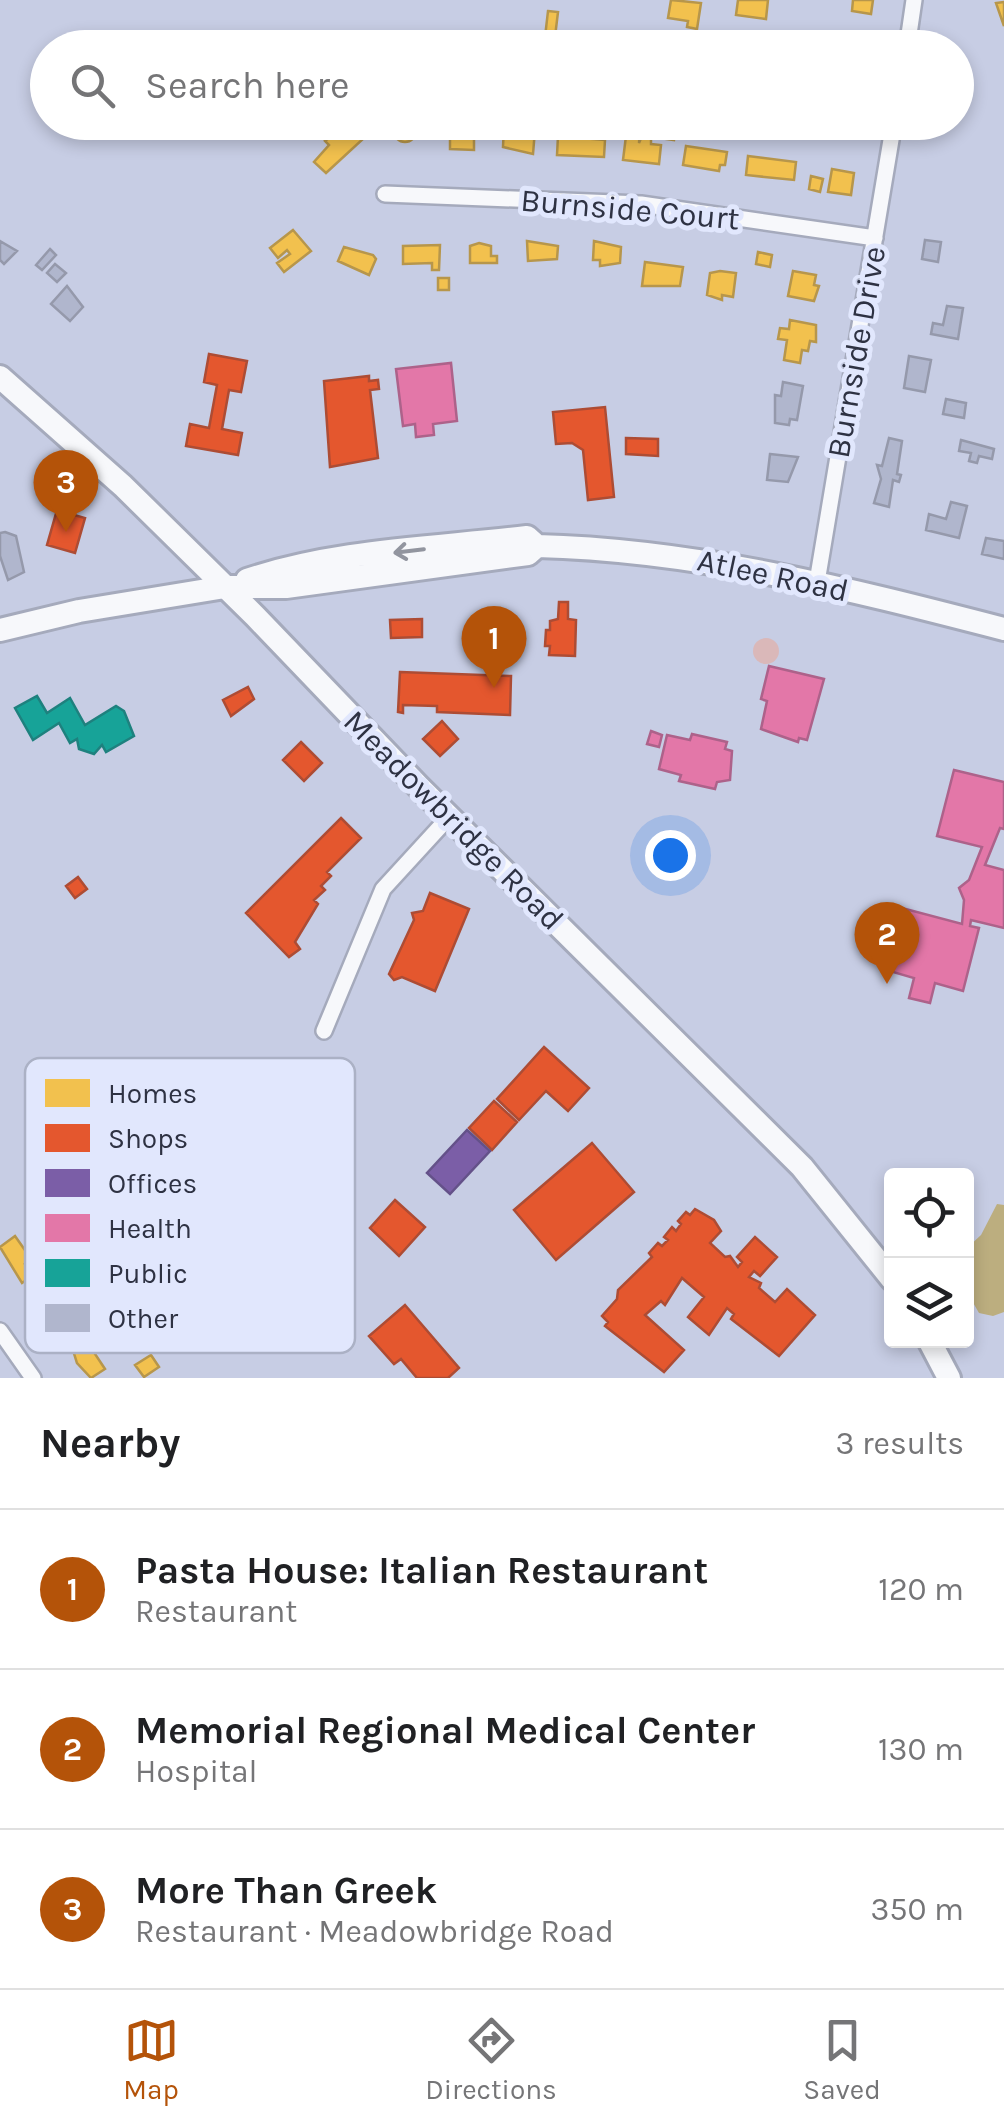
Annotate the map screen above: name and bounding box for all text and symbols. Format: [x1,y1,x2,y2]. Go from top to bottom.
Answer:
search box [30,30,974,140]
icon: search [65,58,120,113]
text: Search here [145,63,349,108]
street label: Burnside Court [519,181,741,237]
street label: Burnside Drive [820,243,893,461]
pin: 3 [34,450,98,532]
street label: Atlee Road [694,541,852,610]
one-way arrow [394,542,426,561]
pin: 1 [462,606,526,688]
street label: Meadowbridge Road [336,703,571,938]
your location [645,830,696,881]
pin: 2 [854,902,920,984]
legend [25,1058,355,1353]
text: Homes [108,1077,197,1110]
text: Shops [108,1122,188,1155]
text: Offices [108,1167,197,1200]
map controls [884,1168,974,1348]
button: locate [884,1168,974,1258]
text: Health [108,1212,192,1245]
text: Public [108,1257,188,1290]
button: layers [884,1258,974,1348]
text: Other [108,1302,179,1335]
text: Nearby [40,1418,180,1468]
text: 3 results [836,1425,964,1462]
text: Pasta House: Italian Restaurant [135,1548,708,1593]
text: 1 [67,1571,78,1608]
text: 120 m [878,1571,964,1608]
text: Restaurant [135,1593,297,1630]
text: Memorial Regional Medical Center [135,1708,755,1753]
text: 2 [63,1731,82,1768]
text: 130 m [878,1731,964,1768]
text: Hospital [135,1753,258,1790]
text: More Than Greek [135,1868,437,1913]
text: 3 [63,1891,82,1928]
text: 350 m [871,1891,964,1928]
text: Restaurant · Meadowbridge Road [135,1913,614,1950]
tab: Map [123,2013,179,2106]
tab: Directions [425,2013,557,2106]
tab: Saved [803,2013,881,2106]

